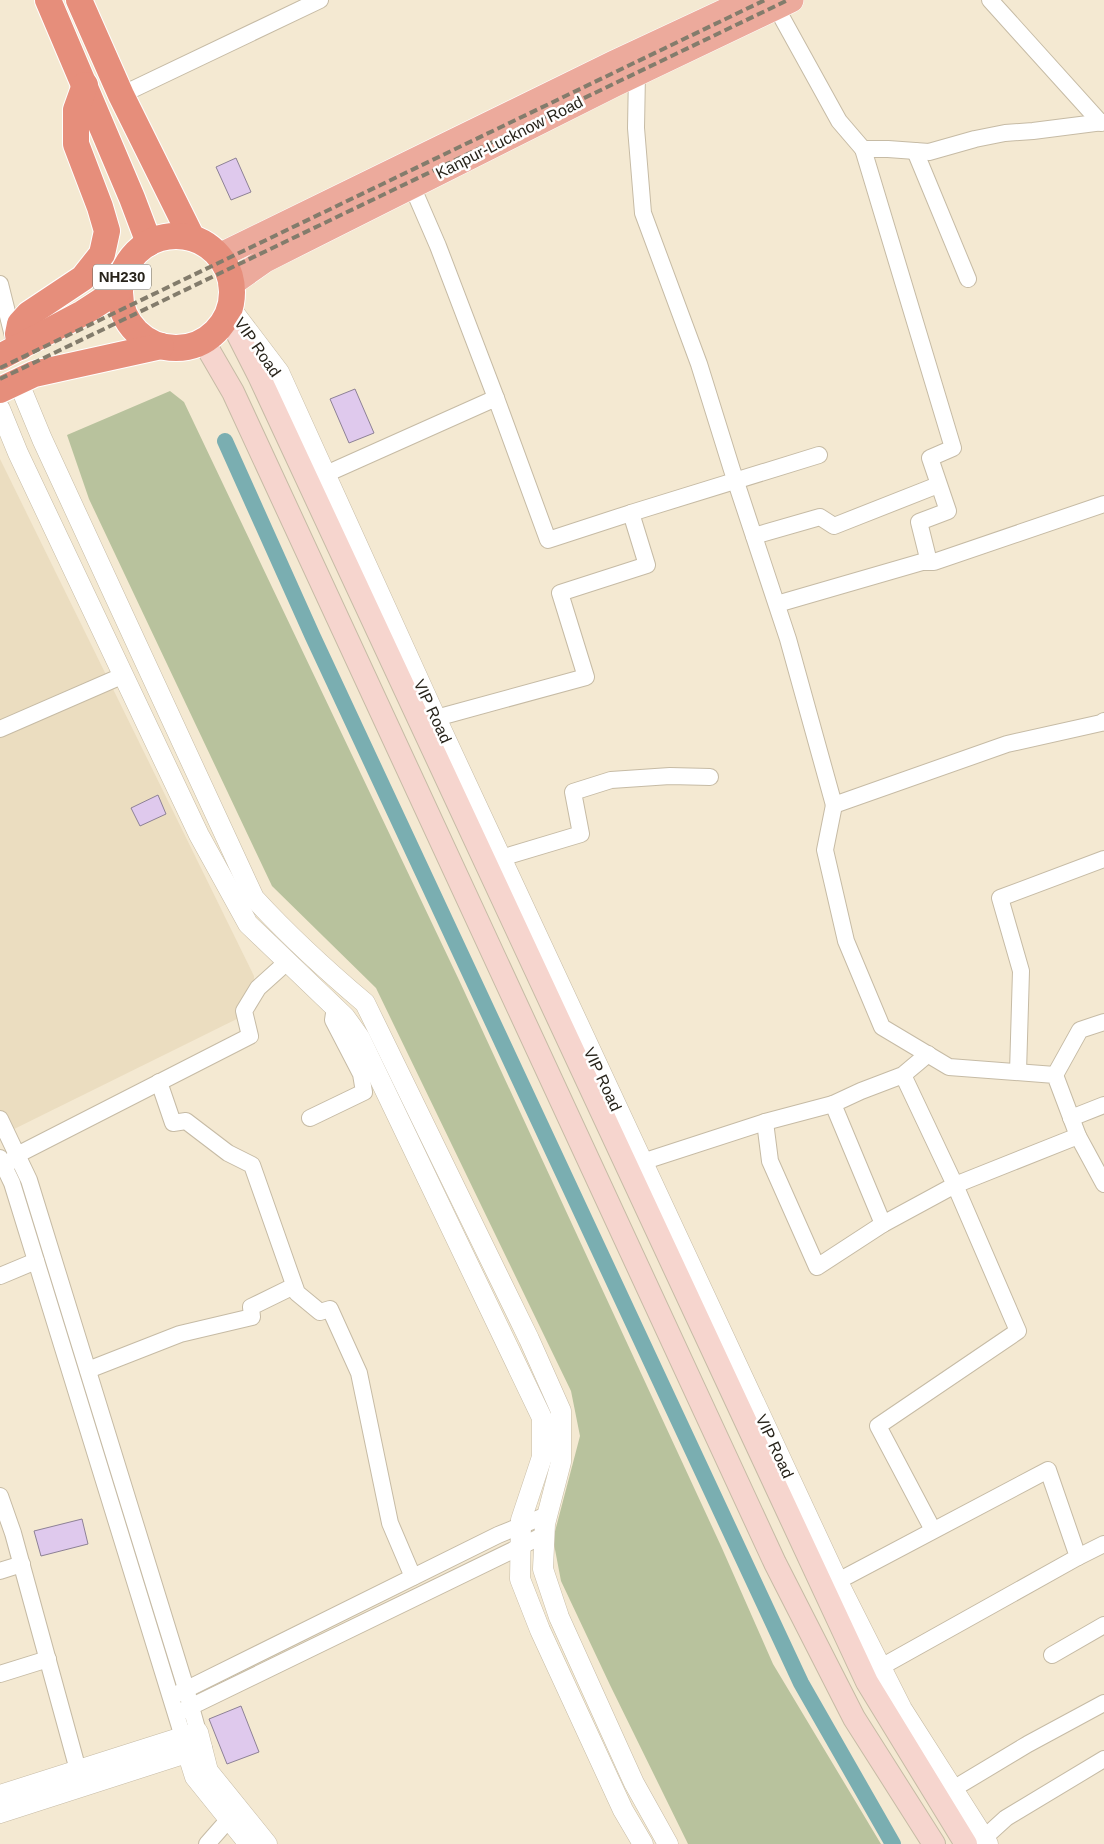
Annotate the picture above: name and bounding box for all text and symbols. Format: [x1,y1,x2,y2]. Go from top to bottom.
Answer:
street label: Kanpur-Lucknow Road [433,93,586,182]
road number: NH230 [93,264,151,290]
street label: VIP Road [231,314,284,380]
street label: VIP Road [410,677,455,746]
street label: VIP Road [580,1045,625,1114]
street label: VIP Road [752,1412,797,1481]

